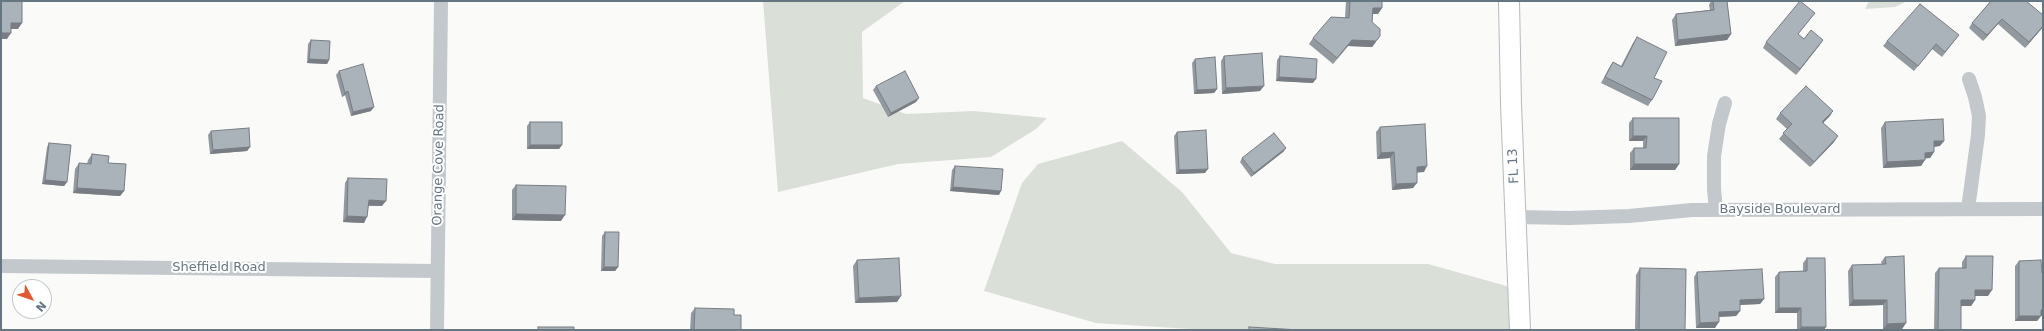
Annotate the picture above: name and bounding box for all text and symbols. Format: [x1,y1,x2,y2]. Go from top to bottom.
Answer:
street label: Orange Cove Road [430,104,448,226]
street label: FL 13 [1505,148,1523,184]
street label: Bayside Boulevard [1719,202,1841,218]
street label: Sheffield Road [172,260,266,276]
north arrow [12,279,52,319]
text: N [33,299,49,314]

